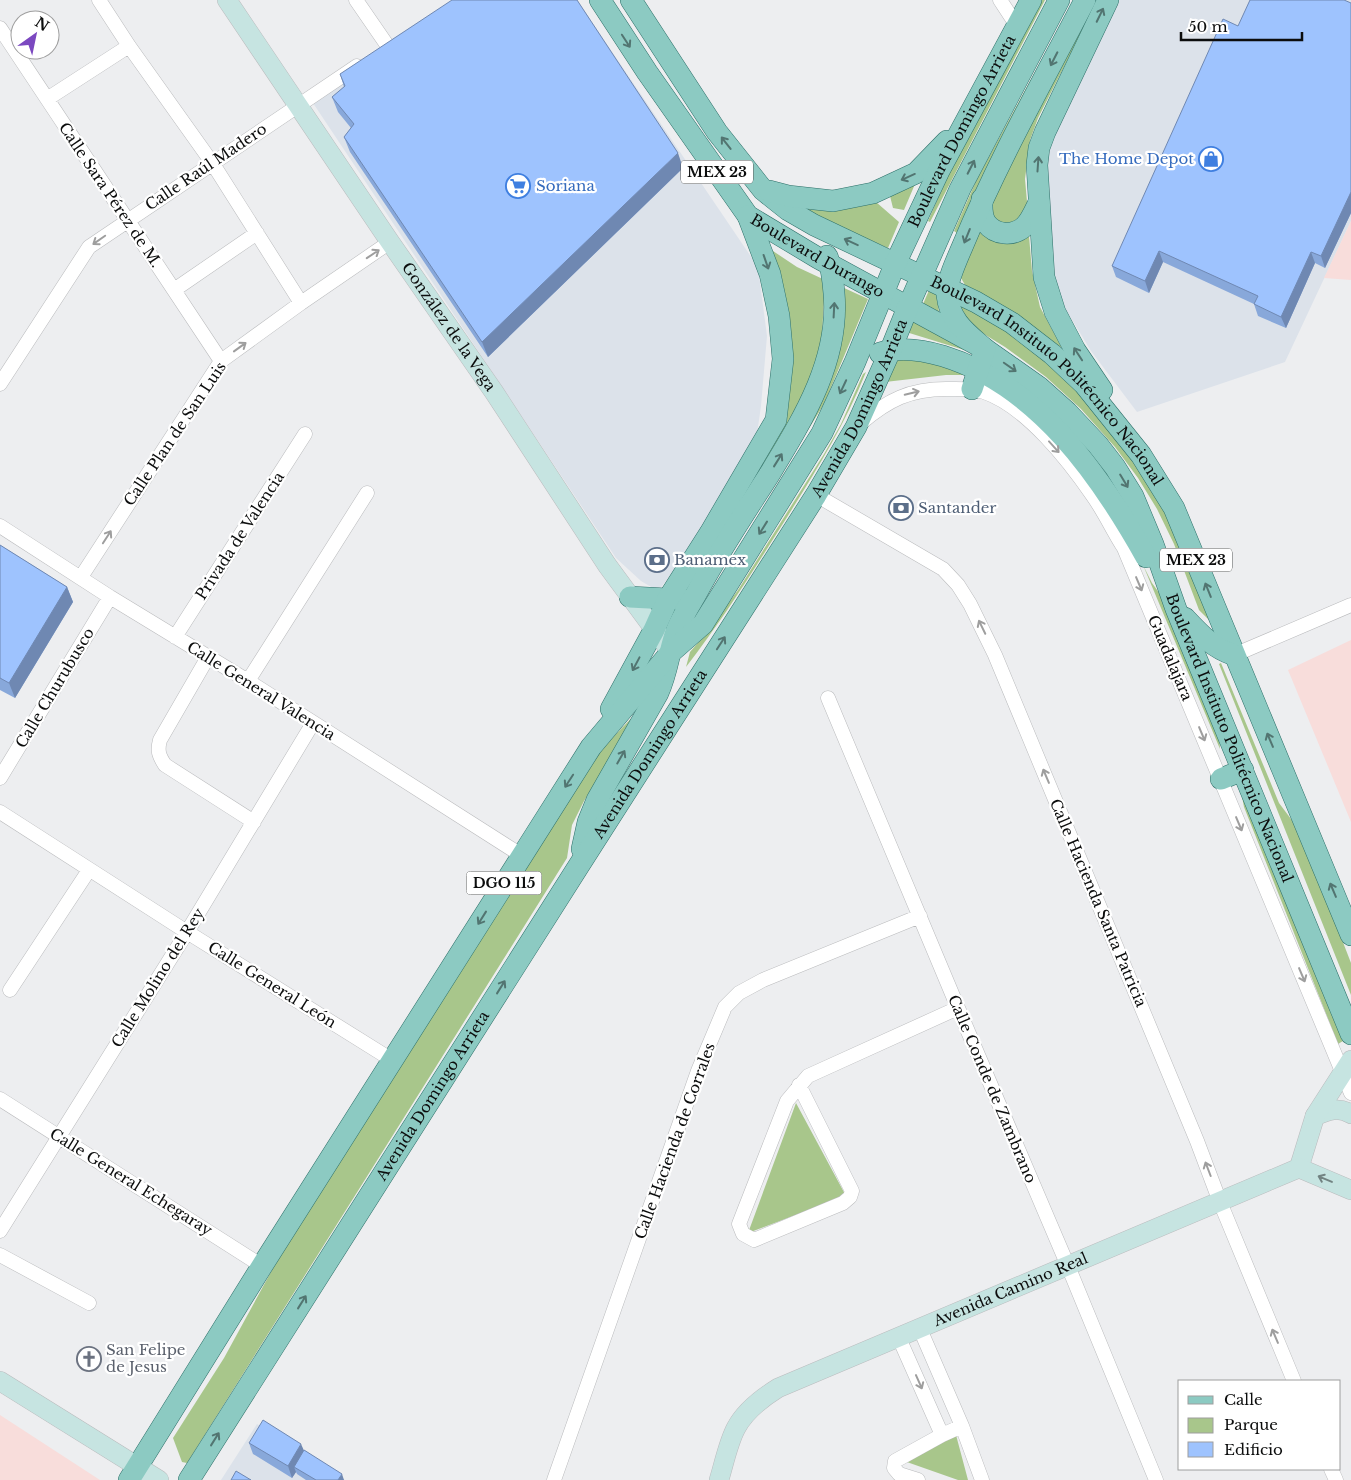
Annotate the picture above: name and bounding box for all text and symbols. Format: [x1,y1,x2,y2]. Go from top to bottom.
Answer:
one-way arrow [1096,8,1106,23]
north arrow [10,10,60,60]
scale bar [1181,10,1302,42]
text: N [32,13,53,35]
text: 50 m [1188,17,1228,36]
street label: Boulevard Domingo Arrieta [904,31,1020,230]
one-way arrow [621,34,631,48]
one-way arrow [1049,51,1058,66]
street label: Calle Sara Pérez de M. [55,119,166,271]
street label: Calle Raúl Madero [141,119,270,214]
one-way arrow [721,137,732,150]
shop icon: The Home Depot [1198,146,1224,172]
place label: The Home Depot [1059,149,1194,168]
one-way arrow [1033,156,1042,172]
road number: MEX 23 [681,160,753,183]
one-way arrow [967,160,976,175]
supermarket icon: Soriana [505,173,531,199]
one-way arrow [901,173,916,182]
place label: Soriana [536,176,595,195]
street label: Boulevard Durango [747,210,888,301]
one-way arrow [962,228,971,243]
one-way arrow [92,235,106,245]
one-way arrow [844,237,859,246]
one-way arrow [365,249,379,259]
one-way arrow [762,253,771,269]
street label: González de la Vega [398,259,501,395]
street label: Boulevard Instituto Politécnico Nacional [928,272,1168,489]
one-way arrow [830,303,839,319]
street label: Avenida Domingo Arrieta [806,315,911,501]
one-way arrow [233,342,247,352]
one-way arrow [1073,347,1083,361]
street label: Calle Plan de San Luis [119,358,230,509]
one-way arrow [1003,362,1017,372]
one-way arrow [838,379,847,394]
one-way arrow [903,388,919,397]
one-way arrow [1048,440,1060,453]
one-way arrow [773,454,783,468]
street label: Privada de Valencia [191,468,288,603]
one-way arrow [1119,474,1129,488]
bank icon: Santander [888,495,914,521]
place label: Santander [918,498,997,517]
one-way arrow [757,520,767,534]
one-way arrow [102,530,112,544]
bank icon: Banamex [644,547,670,573]
road number: MEX 23 [1160,548,1232,572]
place label: Banamex [674,550,746,569]
one-way arrow [1135,576,1144,591]
one-way arrow [1203,583,1212,598]
street label: Boulevard Instituto Politécnico Nacional [1162,591,1298,885]
street label: Guadalajara [1144,612,1197,704]
one-way arrow [977,620,986,635]
street label: Calle Churubusco [11,624,98,751]
street label: Calle General Valencia [184,637,340,744]
one-way arrow [716,637,726,651]
one-way arrow [631,656,640,671]
street label: Avenida Domingo Arrieta [588,665,711,843]
one-way arrow [1197,726,1207,741]
one-way arrow [1265,733,1274,748]
one-way arrow [617,751,627,765]
one-way arrow [1040,769,1049,784]
one-way arrow [564,773,574,787]
street label: Calle Hacienda Santa Patricia [1046,796,1151,1010]
one-way arrow [1236,817,1245,832]
road number: DGO 115 [466,871,542,894]
one-way arrow [1327,883,1337,898]
street label: Calle Molino del Rey [107,904,208,1051]
one-way arrow [476,910,486,924]
street label: Calle General León [205,937,340,1032]
one-way arrow [1298,966,1307,982]
one-way arrow [496,980,506,994]
street label: Calle Conde de Zambrano [944,992,1041,1186]
street label: Avenida Domingo Arrieta [371,1007,494,1185]
street label: Calle Hacienda de Corrales [630,1040,719,1242]
street label: Calle General Echegaray [46,1124,216,1240]
one-way arrow [1203,1162,1212,1178]
one-way arrow [1318,1173,1333,1183]
street label: Avenida Camino Real [930,1248,1091,1331]
one-way arrow [298,1295,308,1309]
one-way arrow [1269,1329,1279,1344]
place label: San Felipe de Jesus [106,1340,185,1376]
church icon: San Felipe de Jesus [76,1346,102,1372]
one-way arrow [914,1374,924,1389]
legend [1178,1380,1341,1470]
text: Calle [1224,1390,1263,1409]
text: Parque [1224,1415,1278,1434]
one-way arrow [210,1432,221,1446]
text: Edificio [1224,1440,1283,1459]

